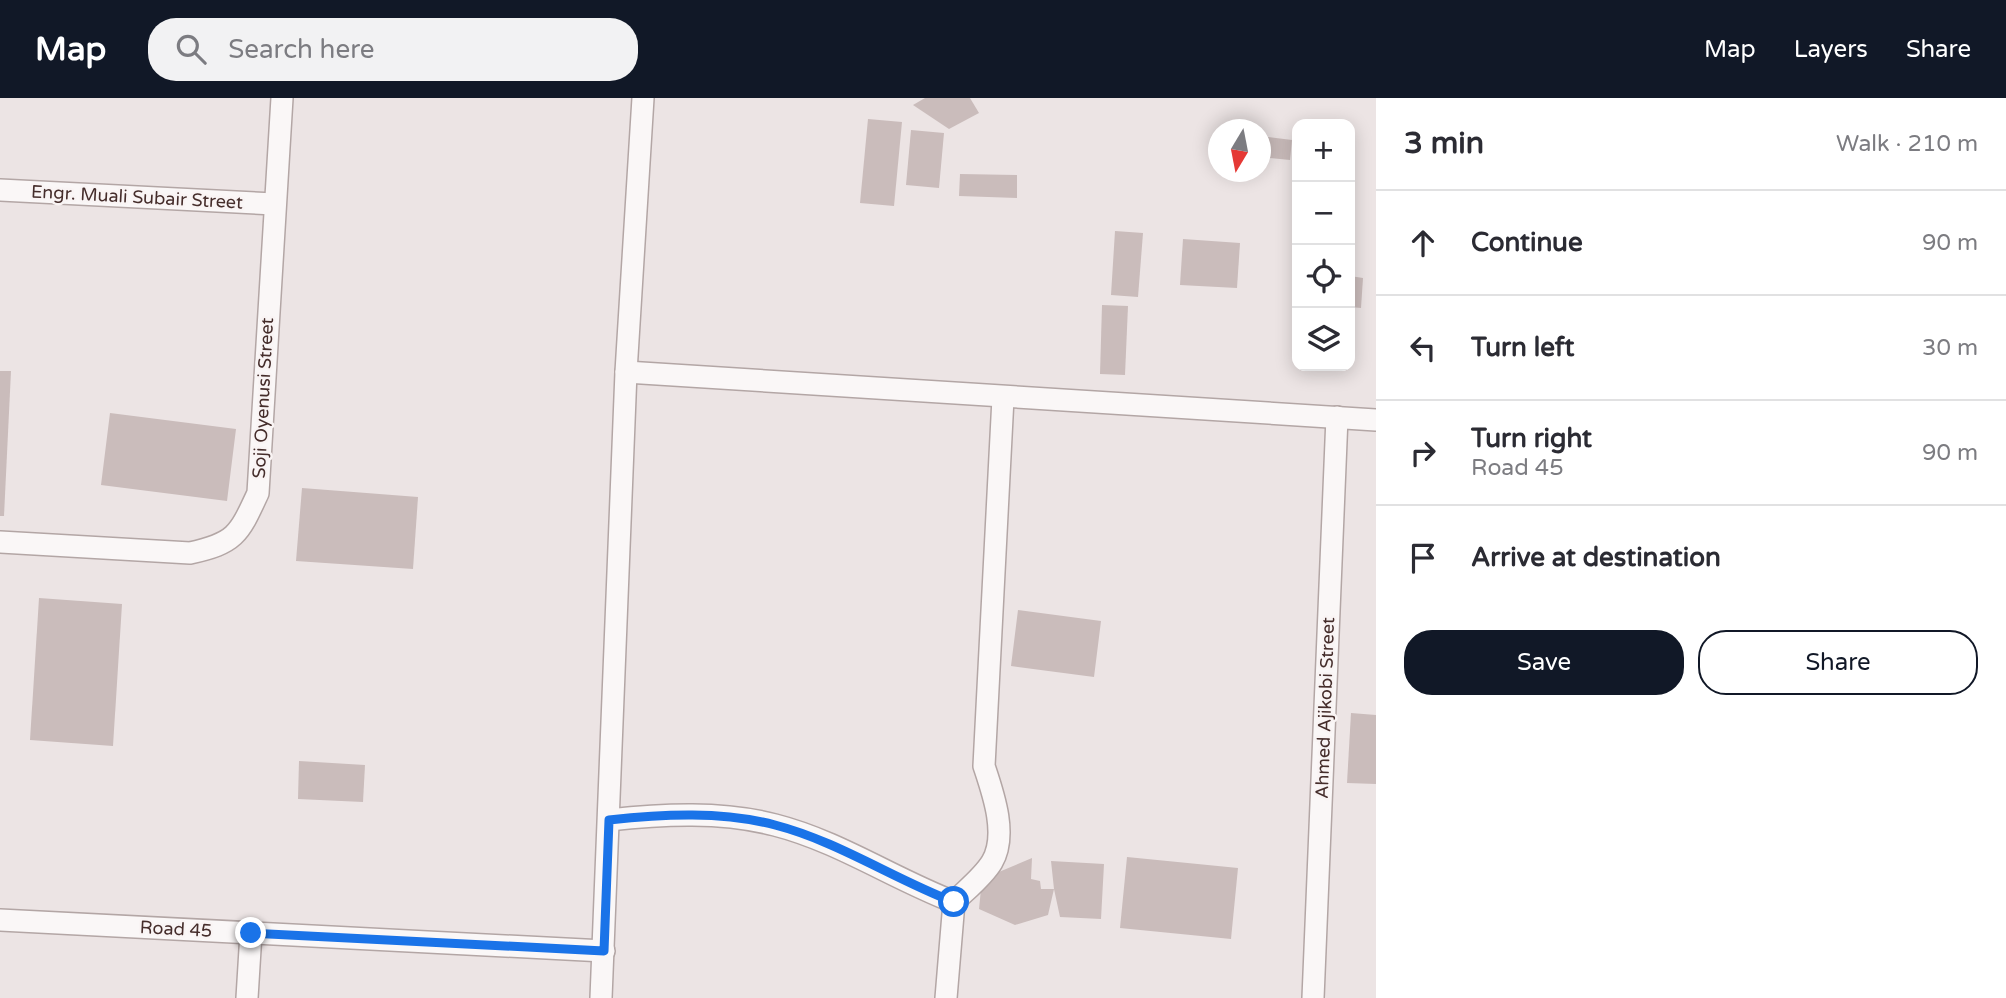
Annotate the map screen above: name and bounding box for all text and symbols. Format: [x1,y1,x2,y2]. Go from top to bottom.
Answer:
search box [148,18,638,81]
text: Map [35,30,106,69]
icon: search [172,30,210,68]
text: Search here [228,34,374,65]
text: Map [1704,35,1756,64]
text: Layers [1794,35,1868,64]
text: Share [1906,35,1971,64]
north arrow [1208,119,1271,182]
map controls [1292,119,1355,371]
button: + [1292,119,1355,182]
text: 3 min [1404,125,1484,162]
text: Walk · 210 m [1836,130,1978,158]
street label: Engr. Muali Subair Street [30,180,244,214]
button: − [1292,182,1355,245]
icon: ahead [1404,224,1442,262]
text: Continue [1471,227,1583,258]
text: 90 m [1922,229,1978,257]
button: locate [1292,245,1355,308]
button: layers [1292,308,1355,371]
street label: Soji Oyenusi Street [248,317,278,479]
icon: left [1404,329,1442,367]
text: Turn left [1471,332,1574,363]
text: 30 m [1922,334,1978,362]
text: Turn right [1471,423,1592,454]
icon: right [1404,434,1442,472]
text: 90 m [1922,439,1978,467]
text: Road 45 [1471,454,1564,482]
icon: arrive [1404,539,1442,577]
text: Arrive at destination [1471,542,1721,573]
street label: Ahmed Ajikobi Street [1311,617,1339,799]
button: Save [1404,630,1684,695]
button: Share [1698,630,1978,695]
route start [938,886,969,917]
street label: Road 45 [139,916,213,942]
route end [235,917,266,948]

